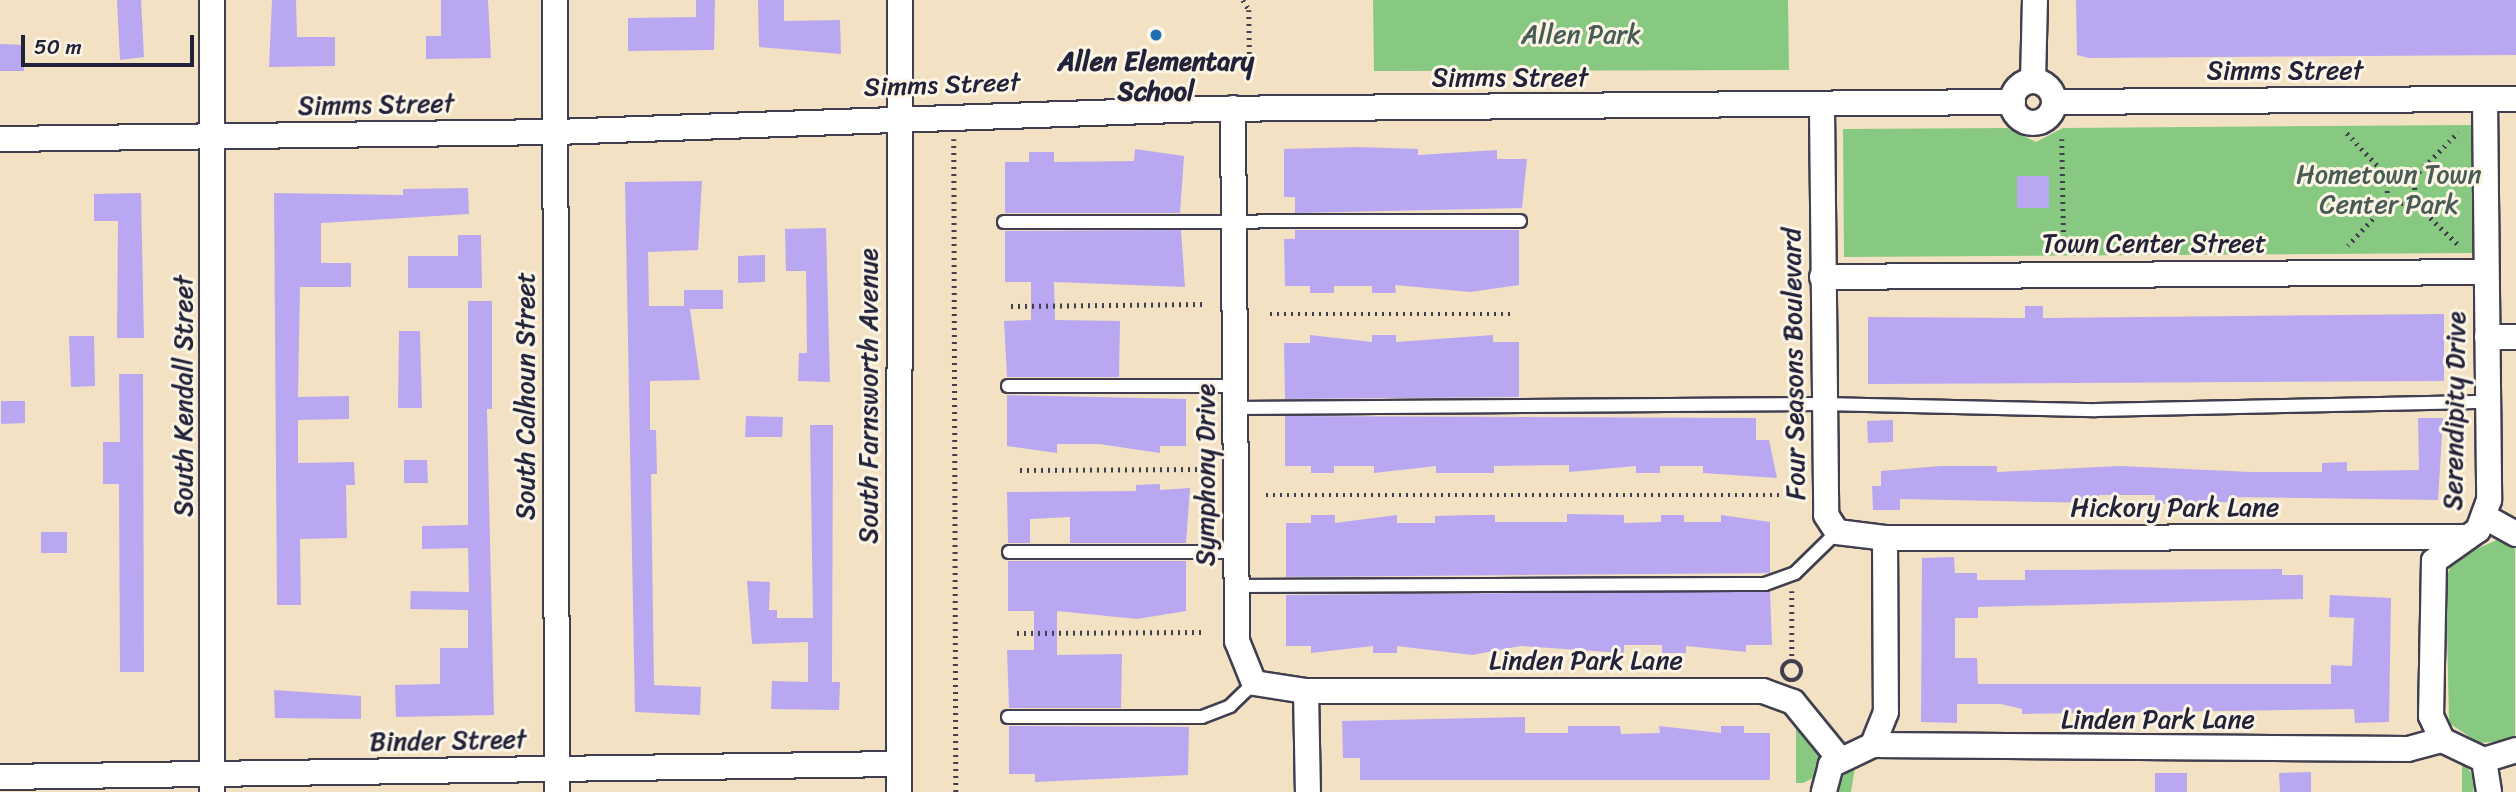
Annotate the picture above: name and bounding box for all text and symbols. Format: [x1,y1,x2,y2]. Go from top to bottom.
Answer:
park label: Allen Park [1521,19,1641,51]
scale bar [24,21,198,65]
marker: Allen Elementary School [1148,27,1164,43]
text: 50 m [34,28,82,66]
place label: Allen Elementary School [1057,46,1255,108]
street label: Simms Street [2207,55,2363,87]
street label: Simms Street [1432,62,1588,94]
street label: Simms Street [863,67,1021,103]
street label: Simms Street [298,88,454,122]
park label: Hometown Town Center Park [2296,159,2482,220]
street label: Four Seasons Boulevard [1776,228,1812,500]
street label: Town Center Street [2041,228,2267,260]
street label: South Farnsworth Avenue [853,249,885,543]
street label: South Calhoun Street [510,271,542,521]
street label: South Kendall Street [168,275,200,517]
street label: Serendipity Drive [2438,311,2472,511]
street label: Symphony Drive [1190,383,1222,567]
street label: Hickory Park Lane [2071,492,2279,524]
street label: Linden Park Lane [1489,645,1683,677]
street label: Linden Park Lane [2061,704,2255,736]
street label: Binder Street [369,724,527,758]

